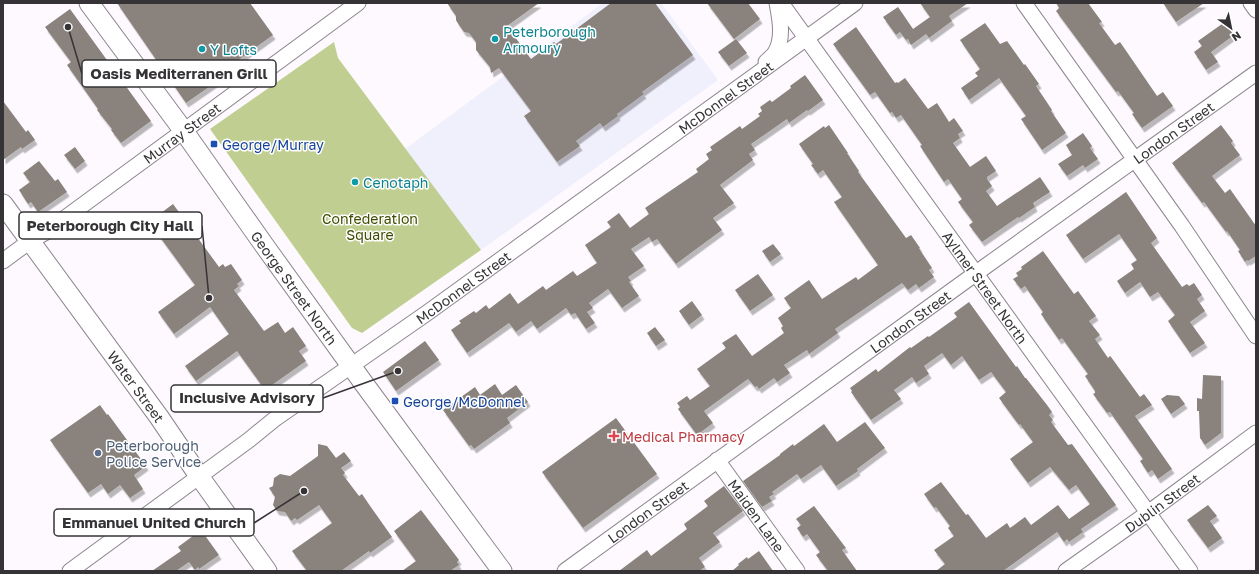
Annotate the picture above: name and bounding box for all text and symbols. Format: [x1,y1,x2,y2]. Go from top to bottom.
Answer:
north arrow [1211,8,1251,48]
place label: Peterborough Armoury [503,23,596,56]
text: N [1230,29,1244,45]
marker: Peterborough Armoury [490,34,500,44]
place label: Y Lofts [210,41,257,58]
marker: Y Lofts [197,44,207,54]
street label: McDonnel Street [675,57,776,137]
callout: Oasis Mediterranen Grill [82,60,276,87]
text: Oasis Mediterranen Grill [90,64,268,82]
street label: London Street [1129,97,1217,167]
street label: Murray Street [139,99,223,167]
place label: George/Murray [222,136,324,153]
marker: George/Murray [209,139,219,149]
place label: Cenotaph [363,174,428,191]
marker: Cenotaph [350,177,360,187]
park label: Confederation Square [322,210,418,243]
callout: Peterborough City Hall [19,212,202,239]
text: Peterborough City Hall [26,216,194,234]
street label: George Street North [248,227,341,348]
street label: Aylmer Street North [939,228,1032,347]
street label: McDonnel Street [412,247,514,327]
street label: London Street [866,286,954,356]
street label: Water Street [105,347,169,425]
callout: Inclusive Advisory [171,385,323,412]
text: Inclusive Advisory [179,388,315,406]
place label: George/McDonnel [403,393,526,410]
marker: George/McDonnel [390,396,400,406]
place label: Medical Pharmacy [622,428,745,445]
marker: Medical Pharmacy [609,431,619,441]
place label: Peterborough Police Service [106,437,201,470]
marker: Peterborough Police Service [93,448,103,458]
street label: Dublin Street [1121,469,1203,535]
street label: London Street [604,476,691,546]
street label: Maiden Lane [725,476,789,555]
callout: Emmanuel United Church [54,509,254,536]
text: Emmanuel United Church [62,513,246,531]

